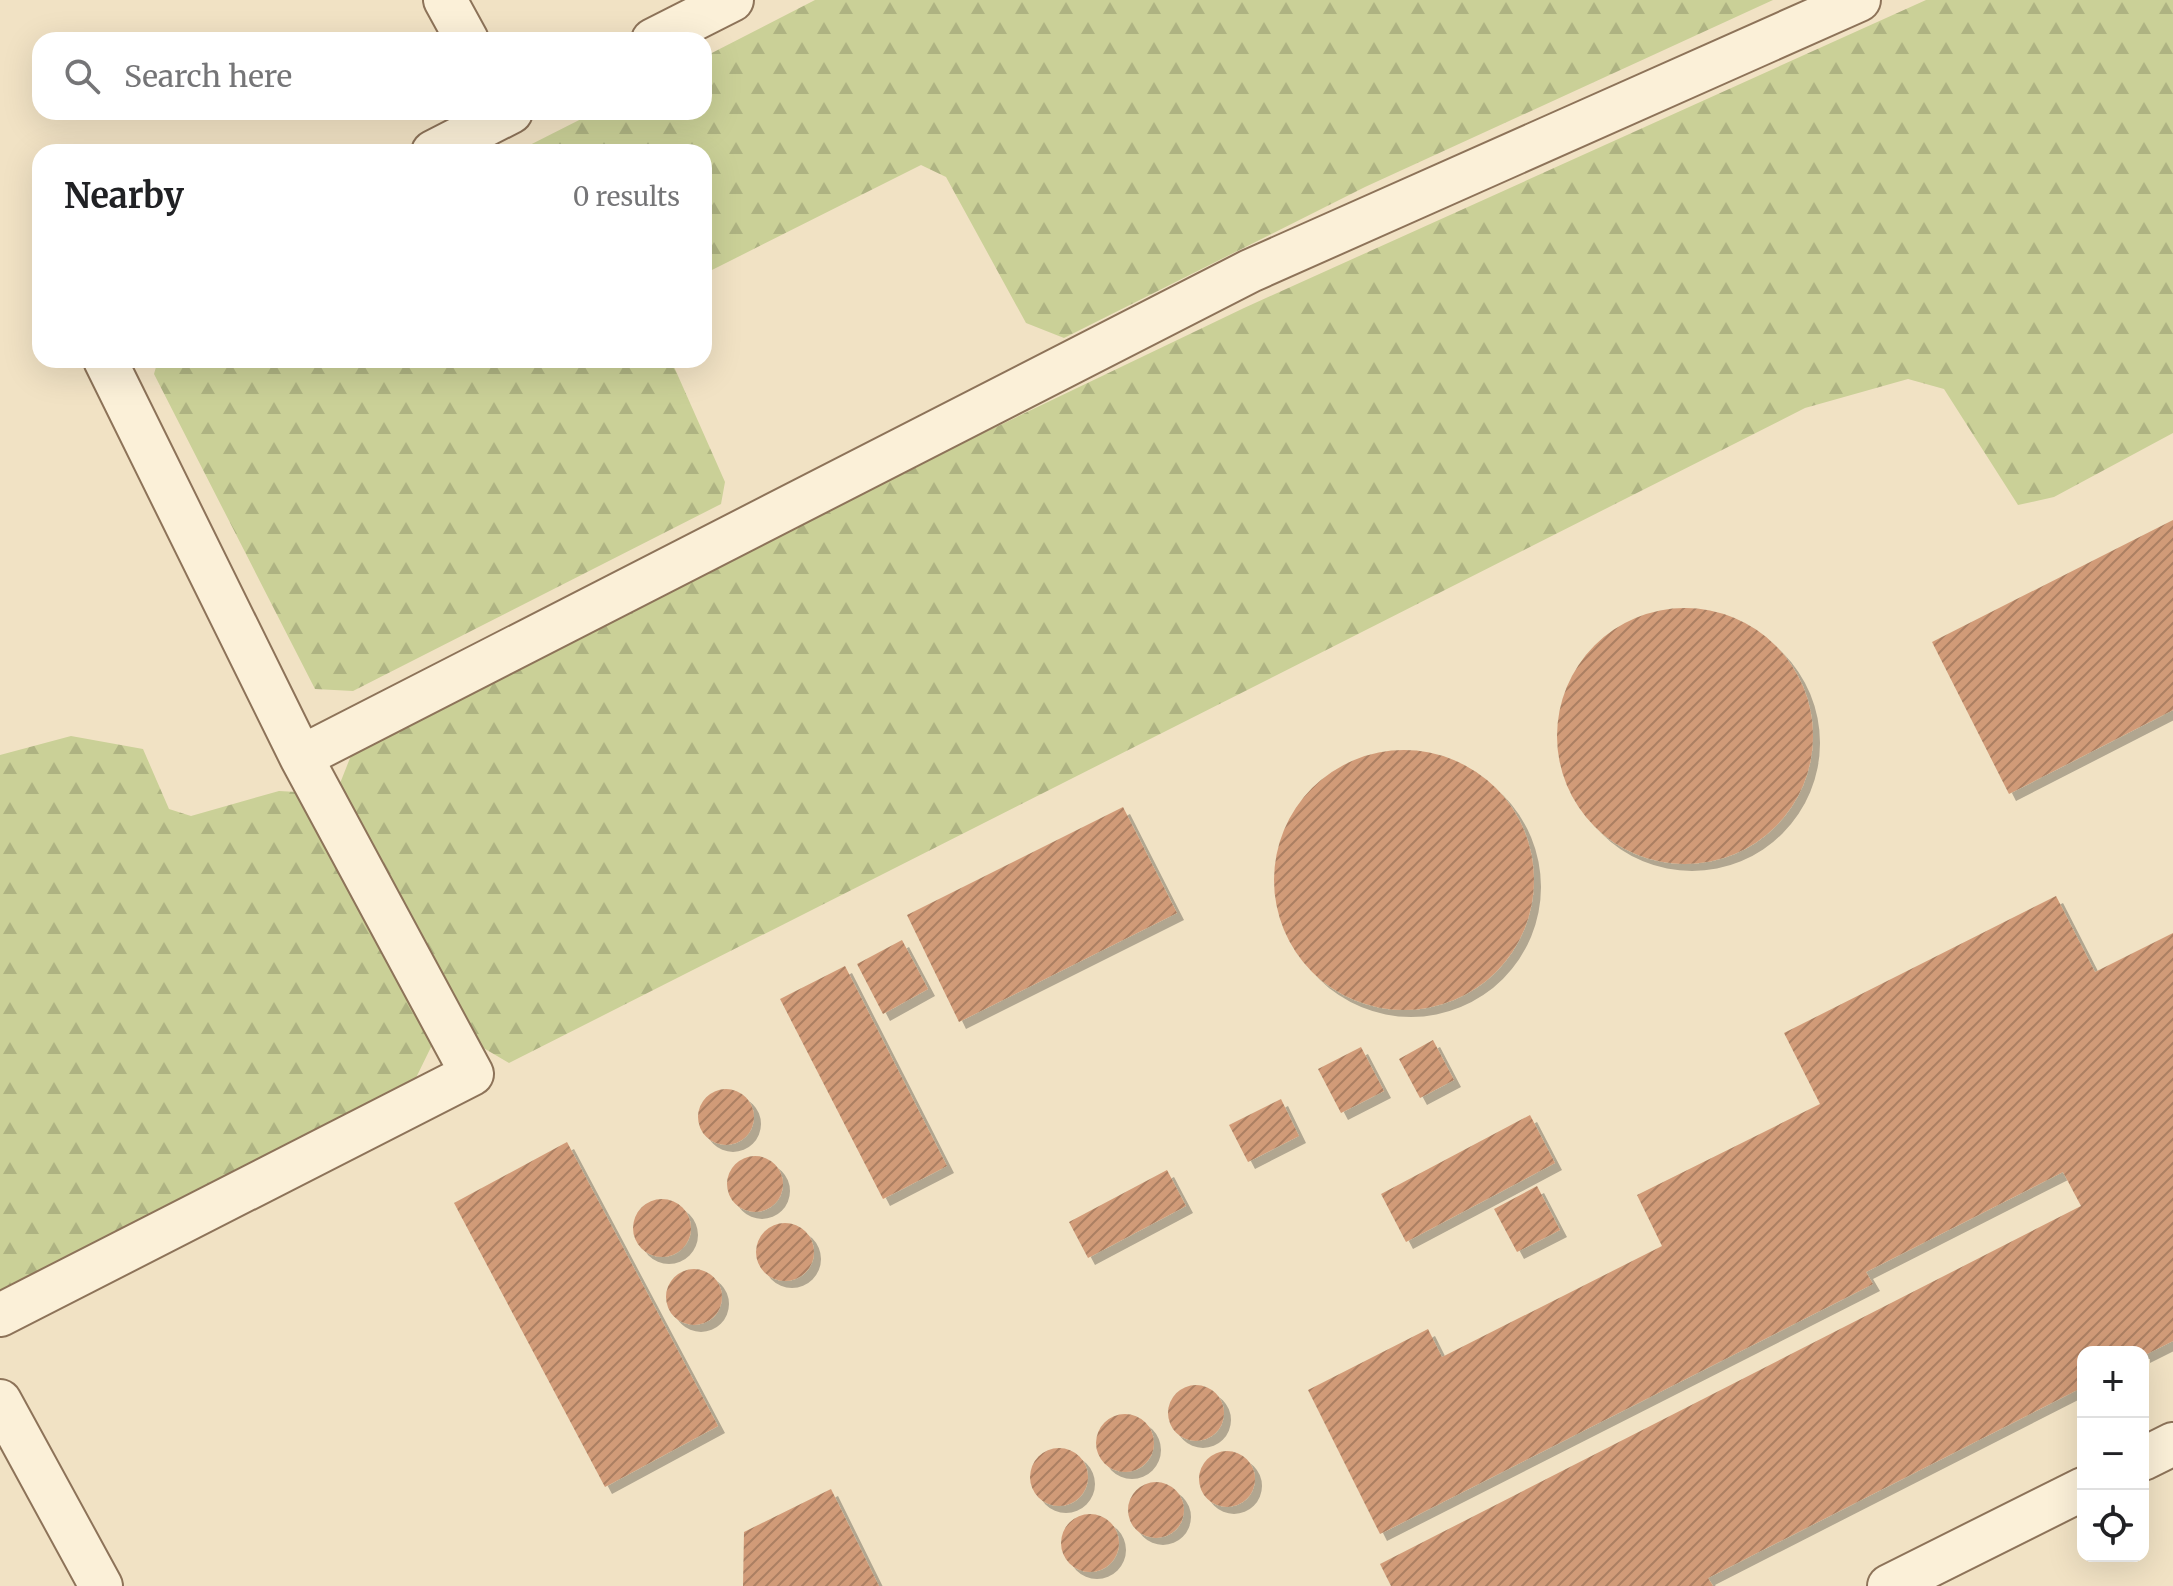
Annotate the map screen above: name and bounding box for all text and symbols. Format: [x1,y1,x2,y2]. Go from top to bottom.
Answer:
search box [32,32,712,120]
icon: search [60,54,104,98]
text: Search here [124,57,292,95]
text: Nearby [64,175,184,217]
text: 0 results [573,180,680,213]
map controls [2077,1346,2149,1562]
button: + [2077,1346,2149,1418]
button: − [2077,1418,2149,1490]
button: locate [2077,1490,2149,1562]

